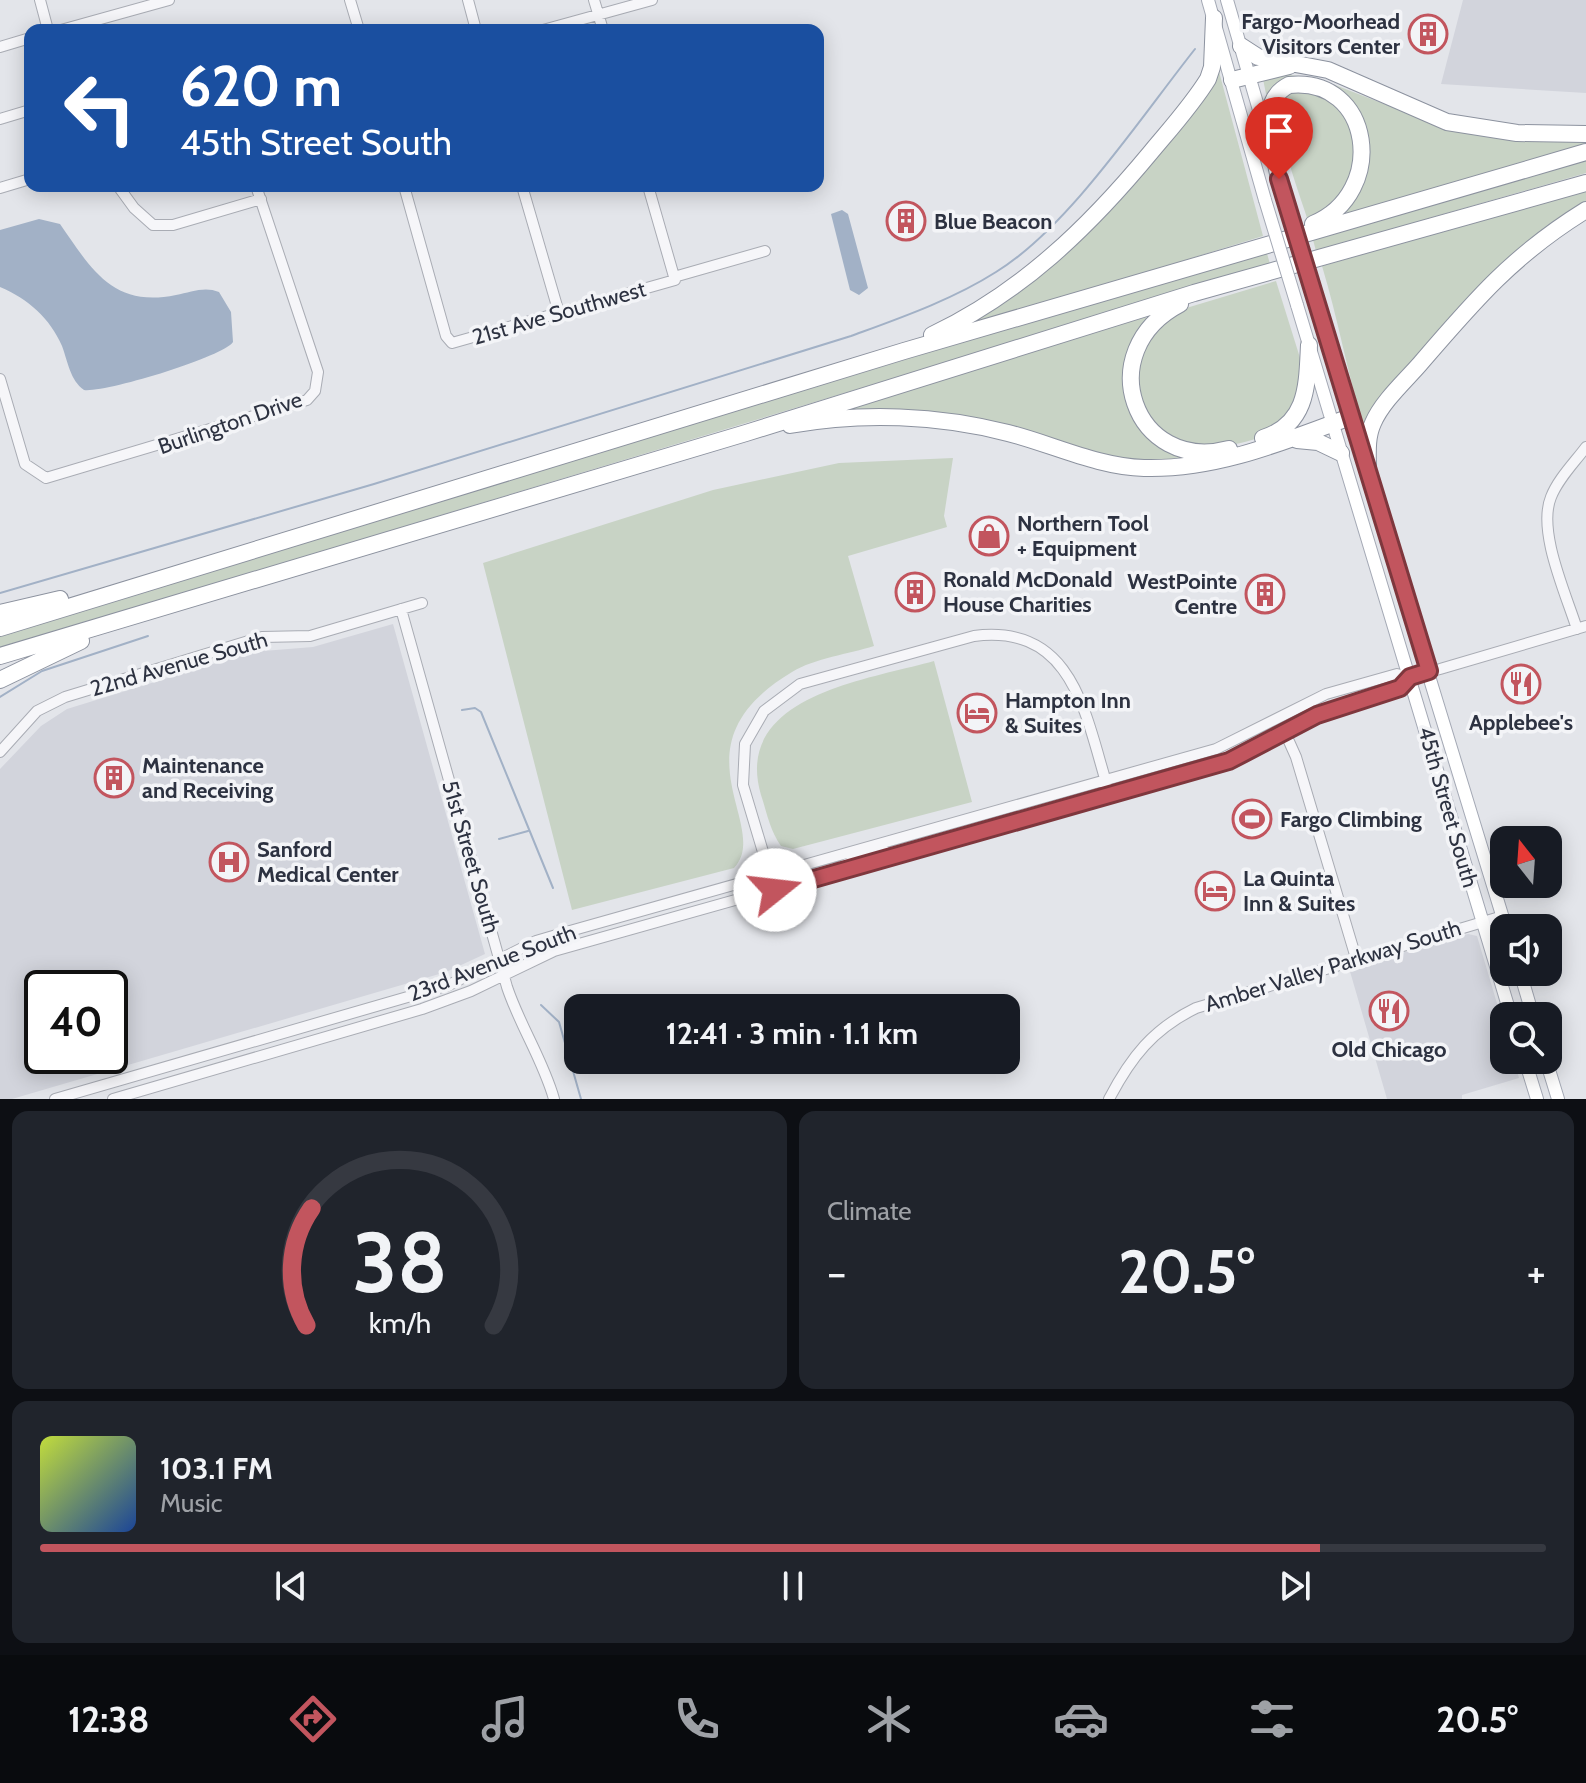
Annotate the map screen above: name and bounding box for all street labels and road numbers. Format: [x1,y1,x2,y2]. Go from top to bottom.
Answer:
street label: 21st Ave Southwest [469,275,649,351]
street label: Burlington Drive [154,386,306,460]
street label: 22nd Avenue South [87,626,271,702]
street label: 45th Street South [1412,723,1484,891]
street label: 51st Street South [436,777,506,937]
street label: Amber Valley Parkway South [1202,914,1464,1018]
street label: 23rd Avenue South [404,919,580,1007]

